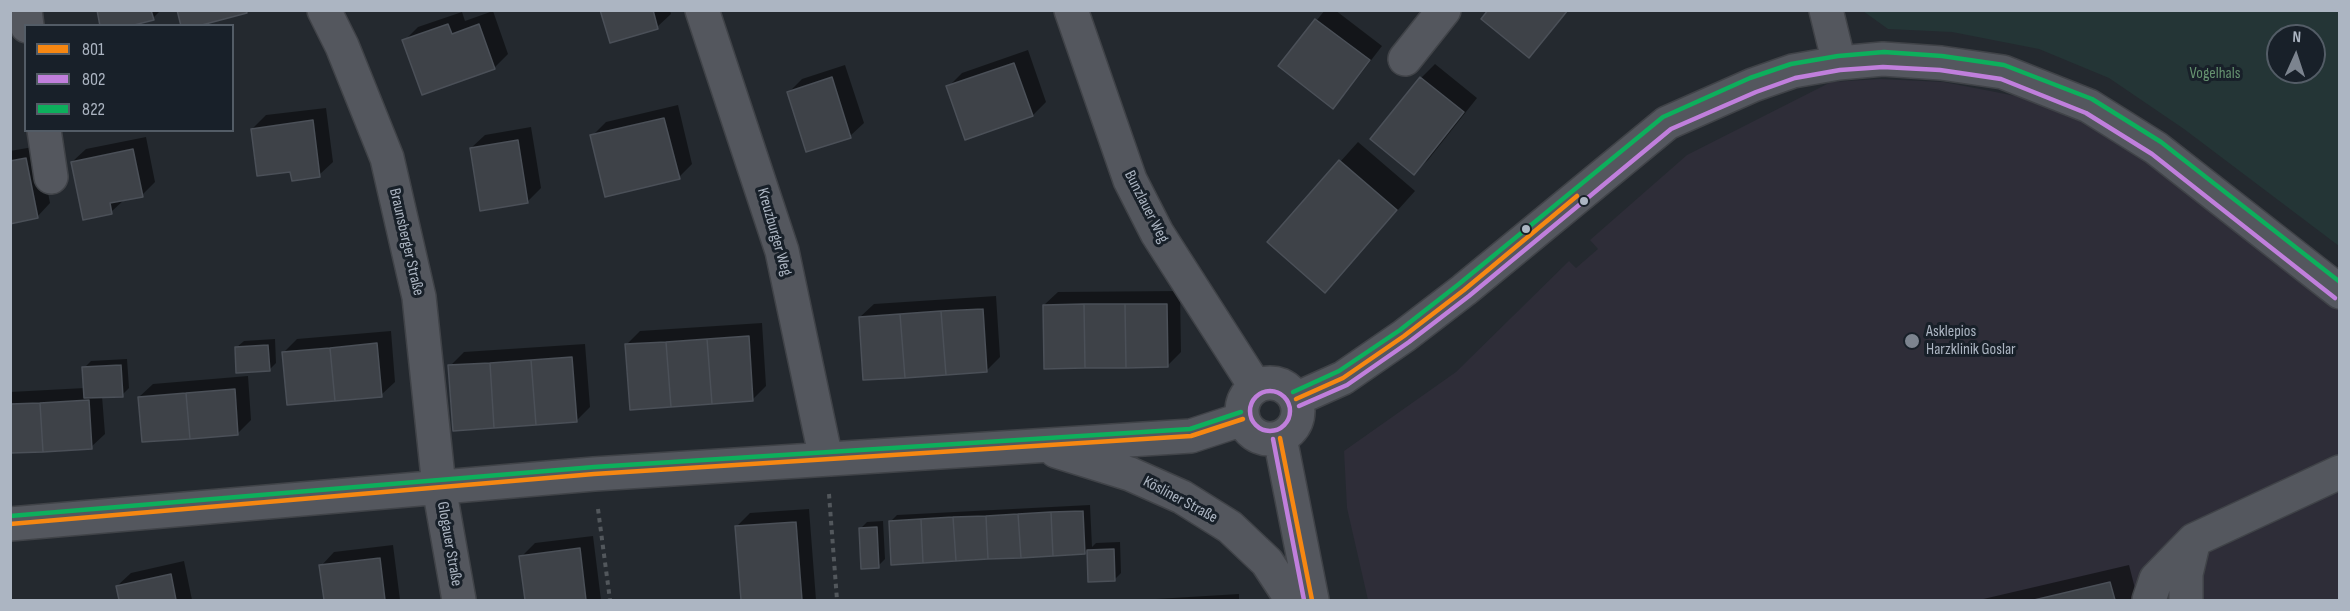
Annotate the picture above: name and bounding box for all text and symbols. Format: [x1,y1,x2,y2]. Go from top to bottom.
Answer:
legend [24,24,234,132]
north arrow [2266,24,2326,84]
text: N [2292,28,2302,47]
text: 801 [82,39,104,60]
park label: Vogelhals [2190,64,2240,84]
text: 802 [82,69,105,90]
text: 822 [82,99,105,120]
street label: Bunzlauer Weg [1120,168,1172,246]
street label: Kreuzburger Weg [752,186,796,278]
street label: Braunsberger Straße [384,187,428,297]
unlabelled marker [1578,195,1590,207]
unlabelled marker [1520,223,1532,235]
place label: Asklepios Harzklinik Goslar [1926,322,2016,360]
marker: Asklepios Harzklinik Goslar [1903,332,1921,350]
street label: Kösliner Straße [1140,472,1220,528]
street label: Glogauer Straße [432,500,466,588]

